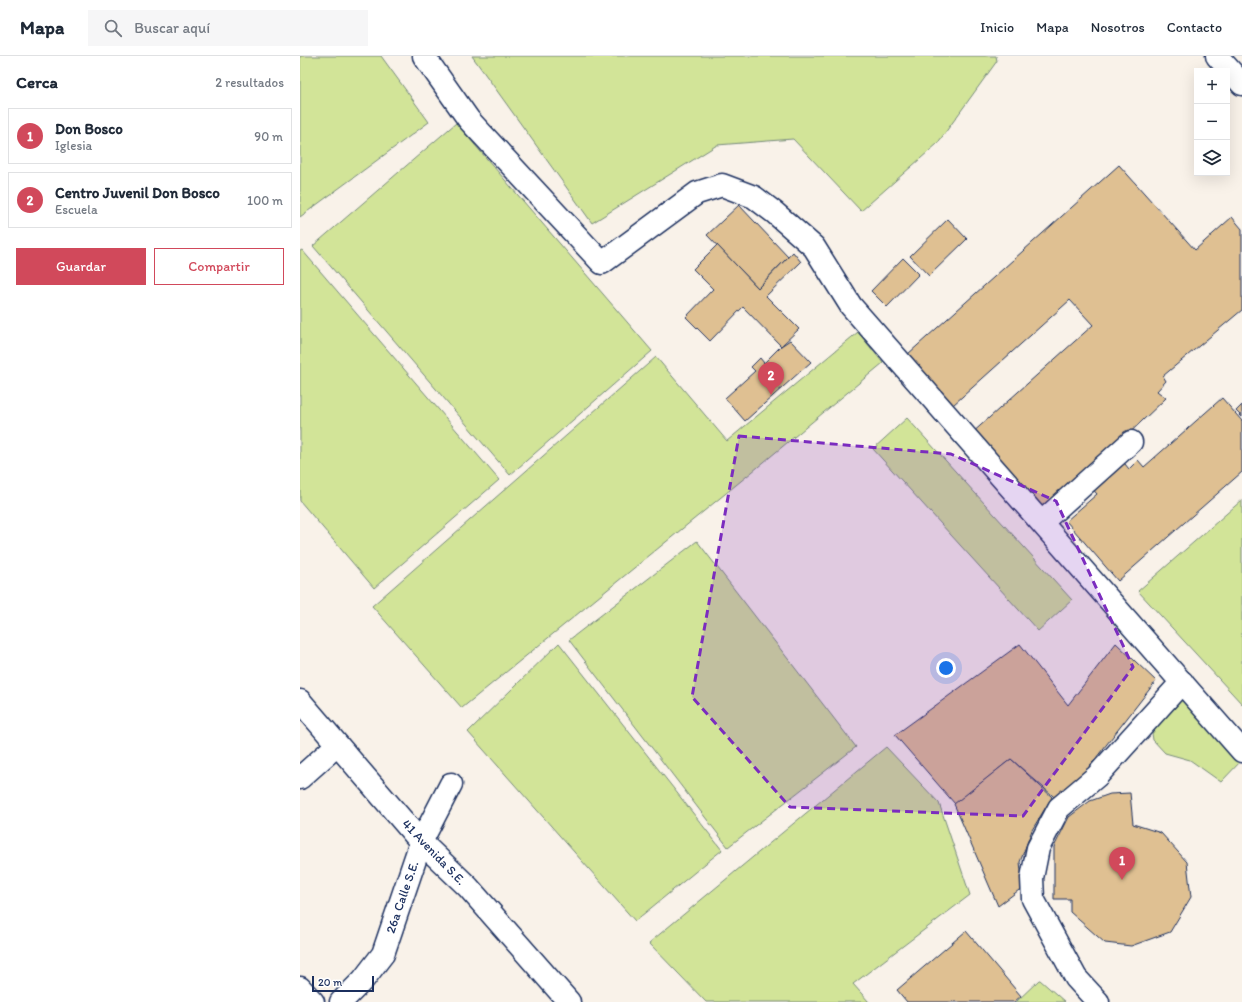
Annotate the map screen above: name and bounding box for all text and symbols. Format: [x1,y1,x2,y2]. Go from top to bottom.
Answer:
search box [88,10,368,46]
text: Mapa [20,16,64,39]
icon: search [102,17,124,39]
text: Buscar aquí [134,19,210,37]
text: Inicio [980,19,1014,36]
text: Mapa [1036,19,1069,36]
text: Nosotros [1091,19,1145,36]
text: Contacto [1167,19,1222,36]
map controls [1194,68,1230,176]
button: + [1194,68,1230,104]
text: Cerca [16,72,58,92]
text: 2 resultados [215,75,284,90]
button: − [1194,104,1230,140]
text: Don Bosco [55,120,123,138]
text: 1 [27,129,33,144]
text: 90 m [254,129,283,144]
text: Iglesia [55,138,92,153]
button: layers [1194,140,1230,176]
text: Centro Juvenil Don Bosco [55,184,220,202]
text: 2 [27,193,33,208]
text: 100 m [247,193,283,208]
text: Escuela [55,202,98,217]
button: Guardar [16,248,146,285]
button: Compartir [154,248,284,285]
pin: 2 [758,362,784,395]
your location [936,658,956,678]
street label: 41 Avenida S.E. [399,816,469,888]
pin: 1 [1109,847,1135,880]
street label: 26a Calle S.E. [383,859,421,935]
scale bar [312,974,374,993]
text: 20 m [318,976,342,989]

